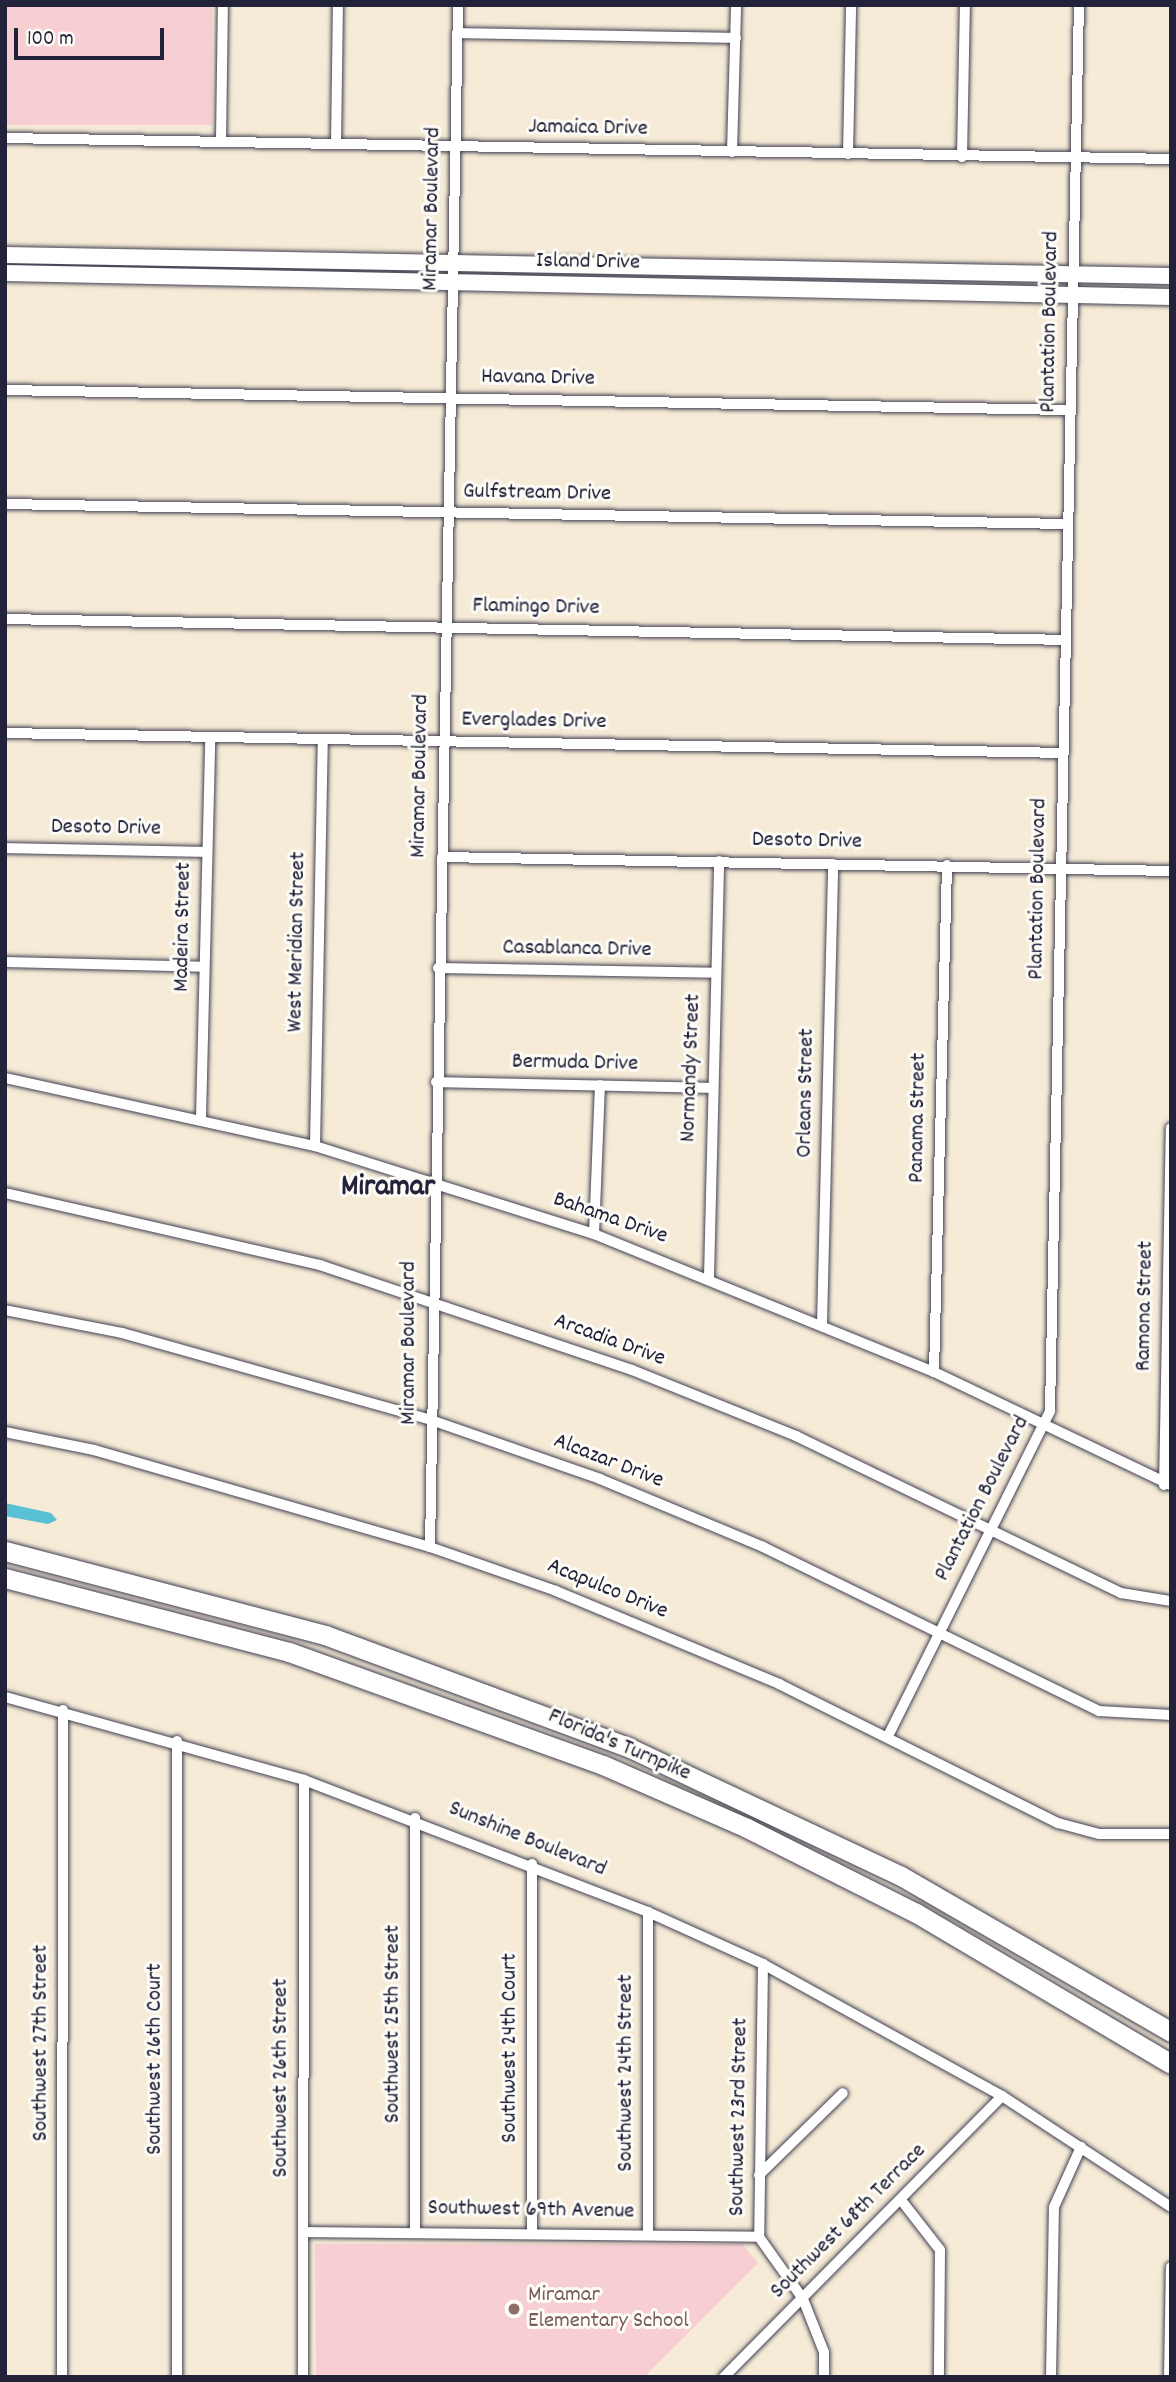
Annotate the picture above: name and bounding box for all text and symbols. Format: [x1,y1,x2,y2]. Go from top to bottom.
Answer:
scale bar [18,14,168,58]
text: 100 m [27,25,74,55]
street label: Jamaica Drive [528,114,648,144]
street label: Miramar Boulevard [418,127,448,291]
street label: Plantation Boulevard [1036,231,1066,413]
street label: Island Drive [536,248,640,278]
street label: Havana Drive [481,364,595,394]
street label: Gulfstream Drive [463,479,611,509]
street label: Flamingo Drive [472,593,600,623]
street label: Miramar Boulevard [406,694,436,858]
street label: Everglades Drive [461,707,607,737]
street label: Plantation Boulevard [1024,798,1054,980]
street label: Desoto Drive [51,814,161,844]
street label: Desoto Drive [752,827,862,857]
street label: West Meridian Street [283,851,313,1033]
street label: Madeira Street [169,862,199,992]
street label: Casablanca Drive [502,935,652,965]
street label: Normandy Street [676,993,708,1143]
street label: Orleans Street [792,1028,822,1158]
street label: Bermuda Drive [512,1049,638,1079]
street label: Panama Street [904,1053,934,1183]
district label: Miramar [341,1171,435,1207]
street label: Bahama Drive [549,1187,671,1251]
street label: Ramona Street [1131,1240,1161,1372]
street label: Miramar Boulevard [396,1261,424,1425]
street label: Arcadia Drive [550,1308,668,1374]
street label: Plantation Boulevard [929,1412,1037,1586]
street label: Alcazar Drive [549,1428,667,1496]
street label: Acapulco Drive [543,1553,671,1627]
street label: Florida's Turnpike [543,1704,695,1788]
street label: Sunshine Boulevard [444,1796,610,1884]
street label: Southwest 25th Street [380,1925,408,2123]
street label: Southwest 27th Street [28,1945,56,2141]
street label: Southwest 24th Court [497,1953,525,2143]
street label: Southwest 26th Court [142,1963,170,2155]
street label: Southwest 24th Street [613,1974,641,2172]
street label: Southwest 26th Street [268,1978,296,2178]
street label: Southwest 23rd Street [724,2018,756,2216]
street label: Southwest 68th Terrace [765,2138,933,2306]
street label: Southwest 69th Avenue [427,2195,635,2227]
place label: Miramar Elementary School [528,2282,689,2336]
marker: Miramar Elementary School [506,2301,522,2317]

